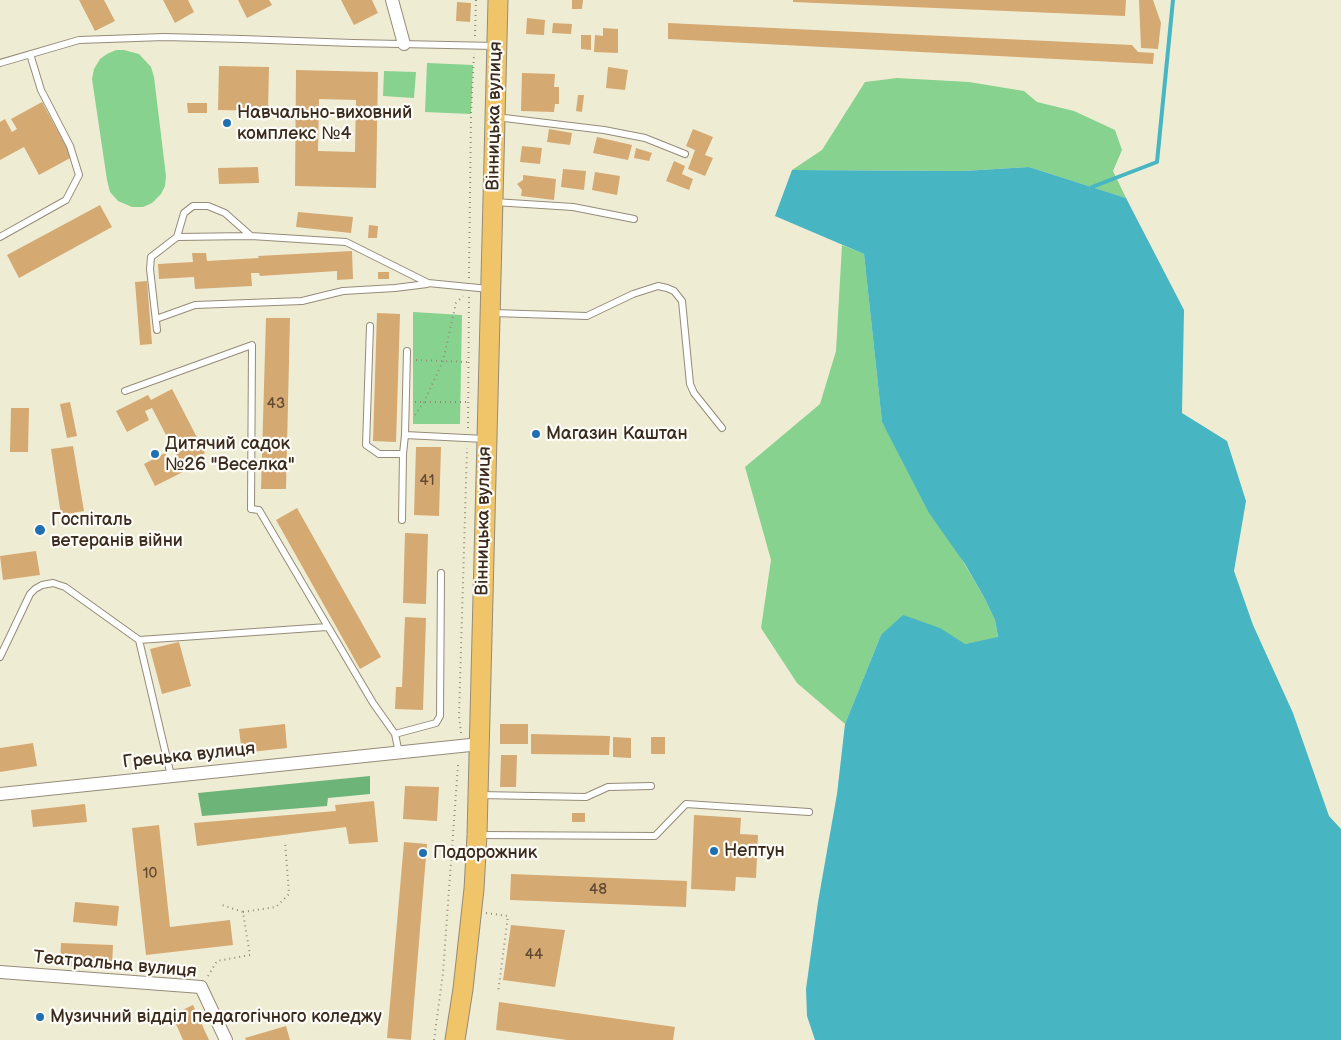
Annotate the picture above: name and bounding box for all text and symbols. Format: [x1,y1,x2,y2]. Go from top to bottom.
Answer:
street label: Вінницька вулиця [483,41,507,191]
place label: Навчально-виховний комплекс №4 [237,102,412,144]
marker: Навчально-виховний комплекс №4 [221,117,233,129]
house number: 43 [267,395,285,413]
place label: Магазин Каштан [546,423,688,445]
marker: Магазин Каштан [530,428,542,440]
place label: Дитячий садок №26 "Веселка" [165,433,295,476]
street label: Вінницька вулиця [472,446,496,596]
marker: Дитячий садок №26 "Веселка" [149,448,161,460]
house number: 41 [420,472,434,490]
place label: Госпіталь ветеранів війни [51,509,183,552]
marker: Госпіталь ветеранів війни [33,523,47,537]
street label: Грецька вулиця [122,738,256,774]
place label: Нептун [724,840,785,862]
place label: Подорожник [433,842,537,864]
marker: Нептун [708,845,720,857]
marker: Подорожник [417,847,429,859]
house number: 10 [143,865,157,883]
house number: 48 [589,881,607,899]
house number: 44 [525,946,543,964]
street label: Театральна вулиця [33,947,197,983]
place label: Музичний відділ педагогічного коледжу [50,1006,382,1028]
marker: Музичний відділ педагогічного коледжу [34,1011,46,1023]

